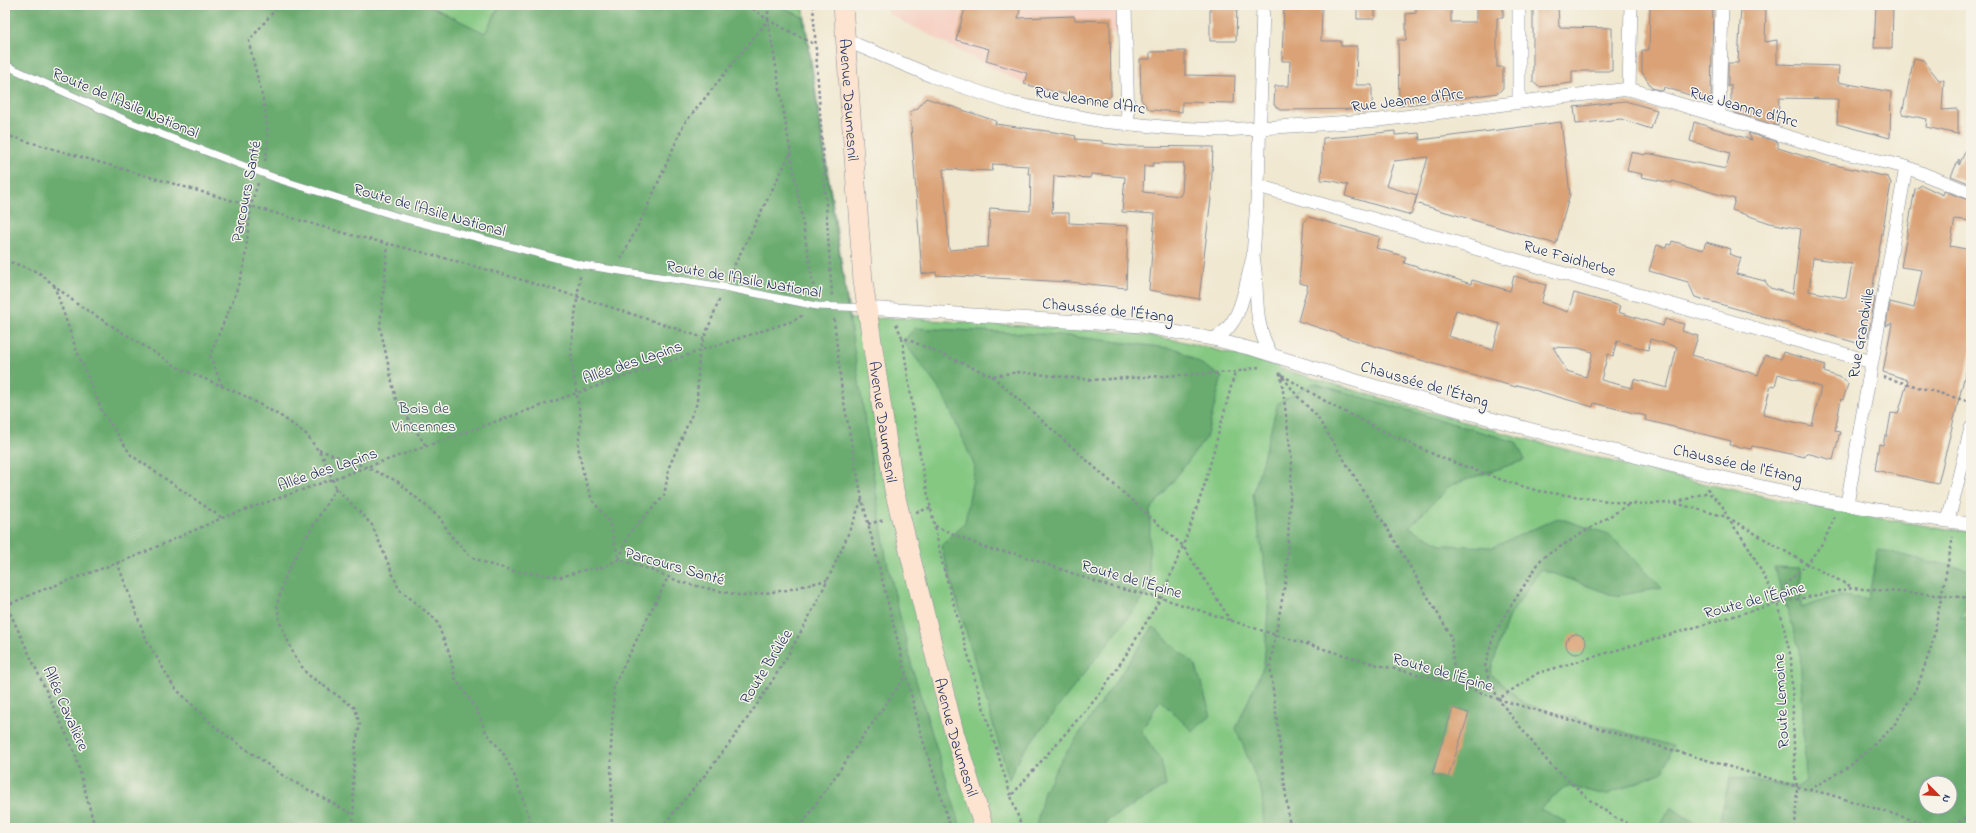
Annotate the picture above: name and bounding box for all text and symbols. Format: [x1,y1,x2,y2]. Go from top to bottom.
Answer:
street label: Avenue Daumesnil [831,38,864,162]
street label: Route de l'Asile National [48,62,203,146]
street label: Rue Jeanne d'Arc [1032,80,1148,122]
street label: Rue Jeanne d'Arc [1686,81,1802,135]
street label: Rue Jeanne d'Arc [1350,82,1465,120]
street label: Parcours Santé [225,138,269,244]
street label: Route de l'Asile National [351,178,509,244]
street label: Rue Faidherbe [1520,234,1619,284]
street label: Route de l'Asile National [664,254,823,305]
street label: Rue Grandville [1842,286,1882,380]
street label: Chaussée de l'Étang [1041,292,1175,330]
street label: Allée des Lapins [580,335,686,391]
street label: Chaussée de l'Étang [1358,355,1491,415]
street label: Avenue Daumesnil [861,360,903,485]
park label: Bois de Vincennes [391,397,456,439]
street label: Chaussée de l'Étang [1671,438,1805,491]
street label: Allée des Lapins [275,442,381,498]
street label: Parcours Santé [622,541,728,593]
street label: Route de l'Épine [1078,554,1185,606]
street label: Route de l'Épine [1701,576,1808,626]
street label: Route Brûlée [734,624,800,709]
street label: Route de l'Épine [1389,647,1496,699]
street label: Route Lemoine [1767,652,1796,749]
street label: Allée Cavalière [36,663,95,756]
street label: Avenue Daumesnil [927,676,984,800]
north arrow [1918,775,1958,815]
text: N [1937,792,1955,805]

